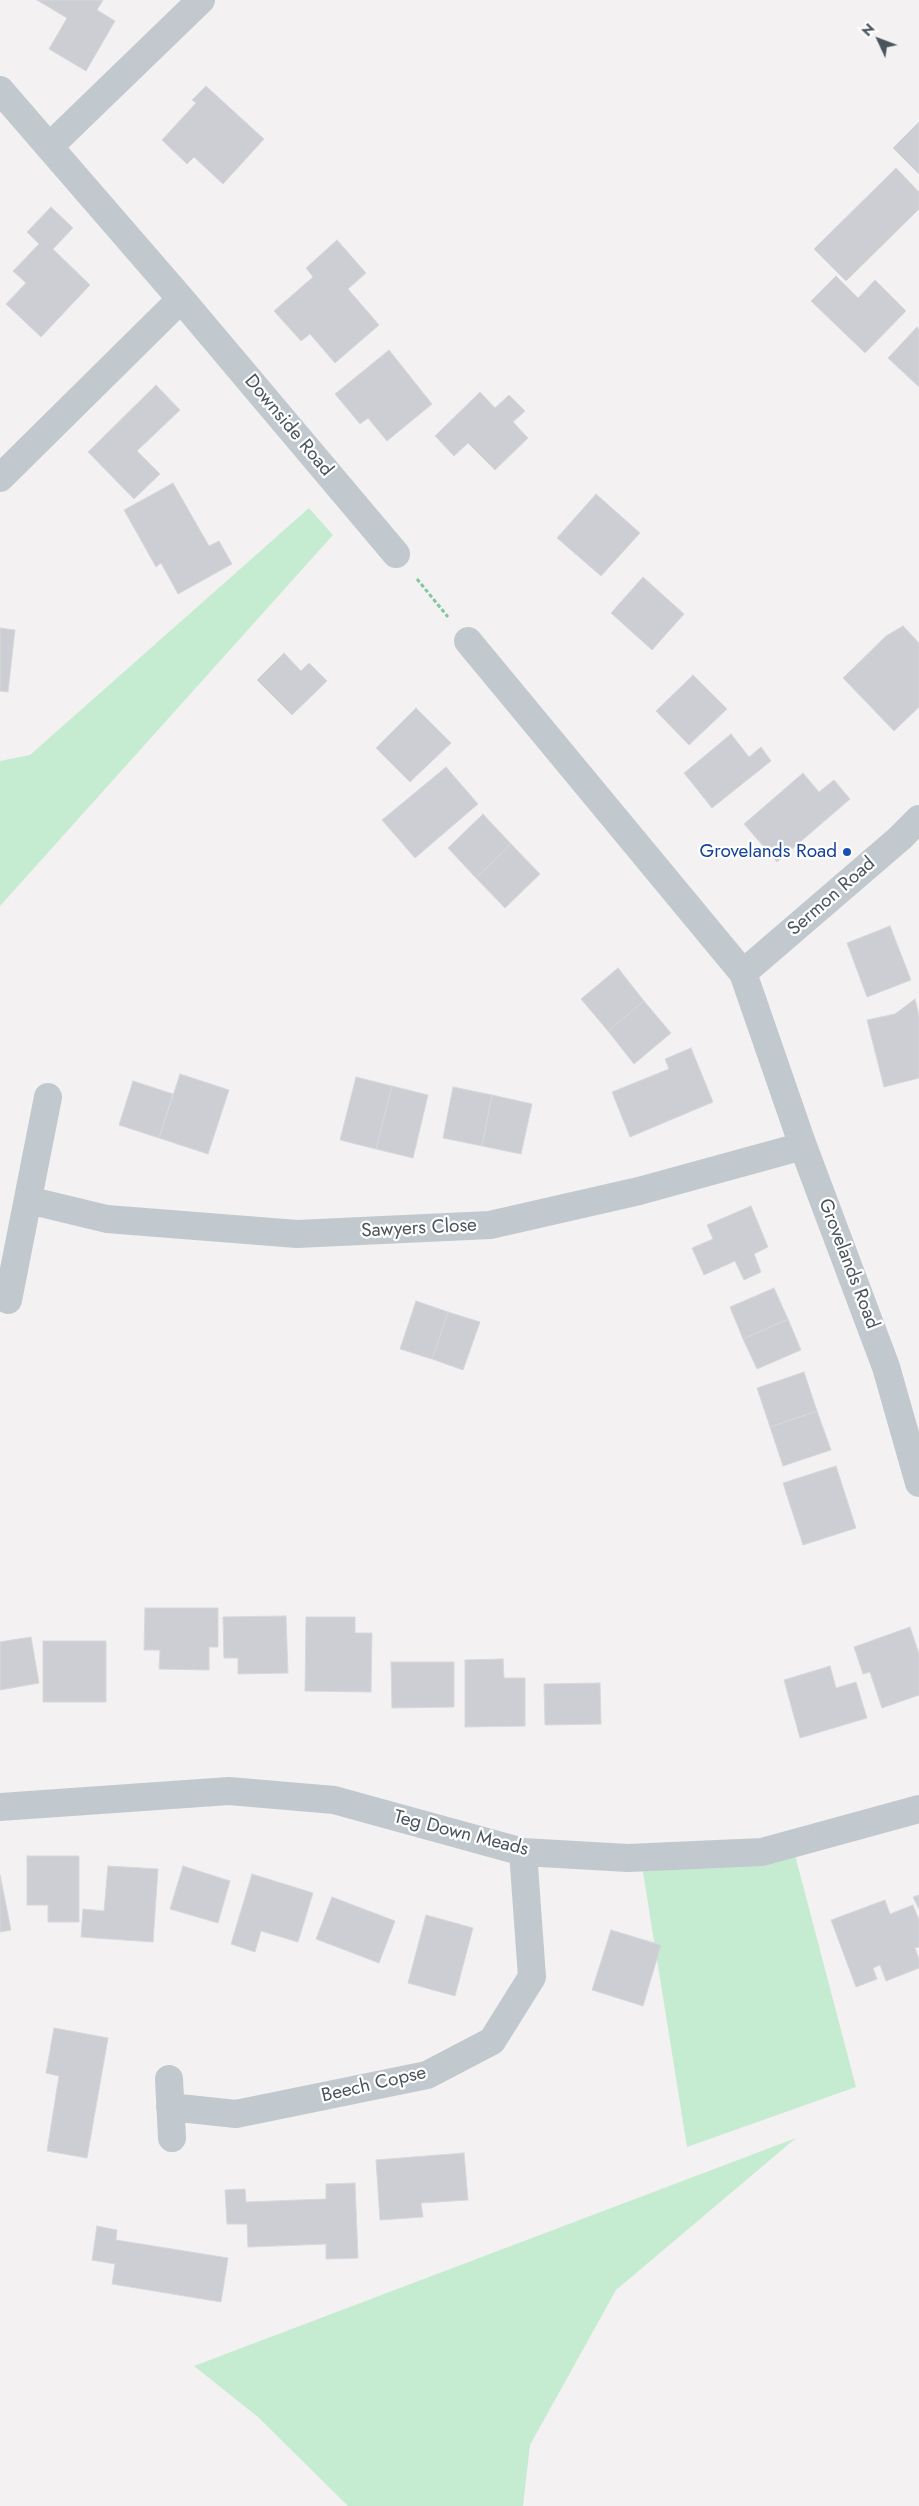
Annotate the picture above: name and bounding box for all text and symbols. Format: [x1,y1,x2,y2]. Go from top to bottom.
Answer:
north arrow [854,15,904,65]
text: N [857,19,879,41]
street label: Downside Road [239,370,337,482]
place label: Grovelands Road [699,841,837,863]
marker: Grovelands Road [841,846,853,858]
street label: Sermon Road [784,853,880,941]
street label: Grovelands Road [813,1196,883,1332]
street label: Sawyers Close [361,1215,477,1243]
street label: Teg Down Meads [391,1806,531,1862]
street label: Beech Copse [320,2062,428,2108]

